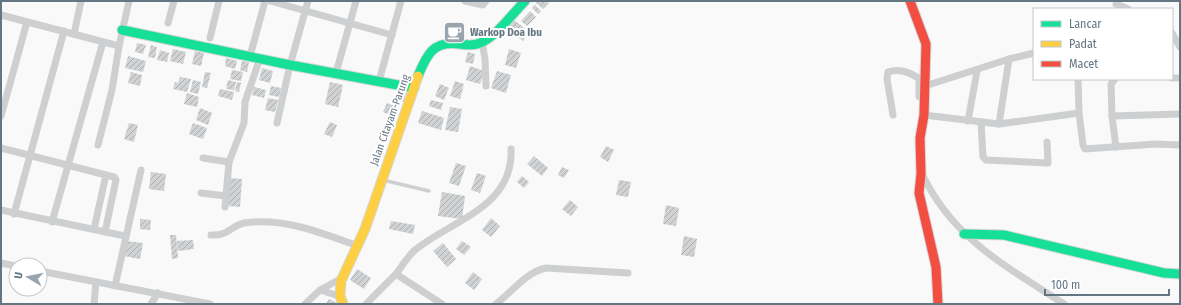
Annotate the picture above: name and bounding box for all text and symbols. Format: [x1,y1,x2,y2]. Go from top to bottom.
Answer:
legend [1033,8,1173,80]
text: Lancar [1069,17,1102,31]
cafe icon: Warkop Doa Ibu [441,19,467,45]
place label: Warkop Doa Ibu [470,26,542,39]
text: Padat [1069,37,1097,51]
text: Macet [1069,57,1098,71]
street label: Jalan Citayam-Parung [368,72,413,167]
north arrow [8,257,48,297]
text: U [12,271,26,280]
scale bar [1045,271,1169,297]
text: 100 m [1051,278,1080,292]

